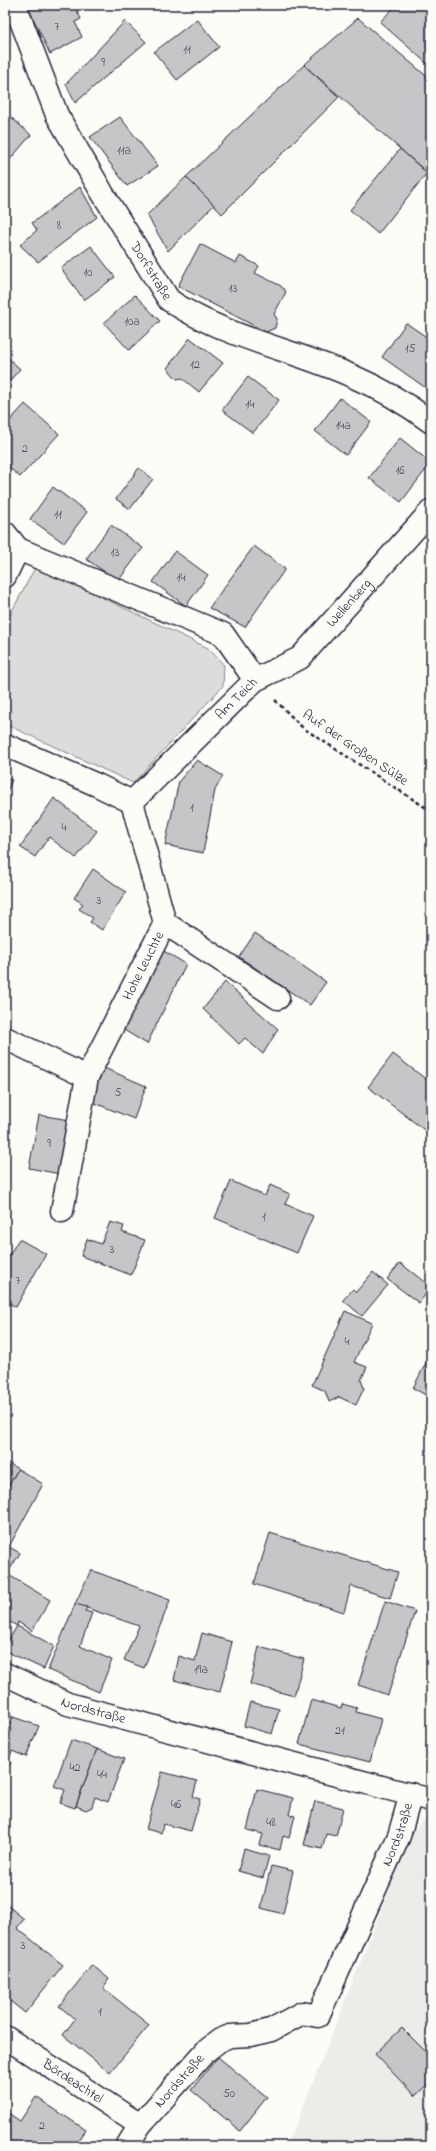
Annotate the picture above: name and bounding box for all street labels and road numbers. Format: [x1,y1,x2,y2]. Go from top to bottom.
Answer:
street label: Dorfstraße [124,237,178,305]
street label: Wellenberg [321,574,377,632]
street label: Am Teich [210,672,262,724]
street label: Auf der Großen Sülze [298,705,413,792]
street label: Hohe Leuchte [117,927,170,1004]
street label: Nordstraße [57,1692,129,1730]
street label: Nordstraße [376,1800,419,1870]
street label: Nordstraße [150,2048,210,2112]
street label: Bördeachtel [37,2053,107,2109]

